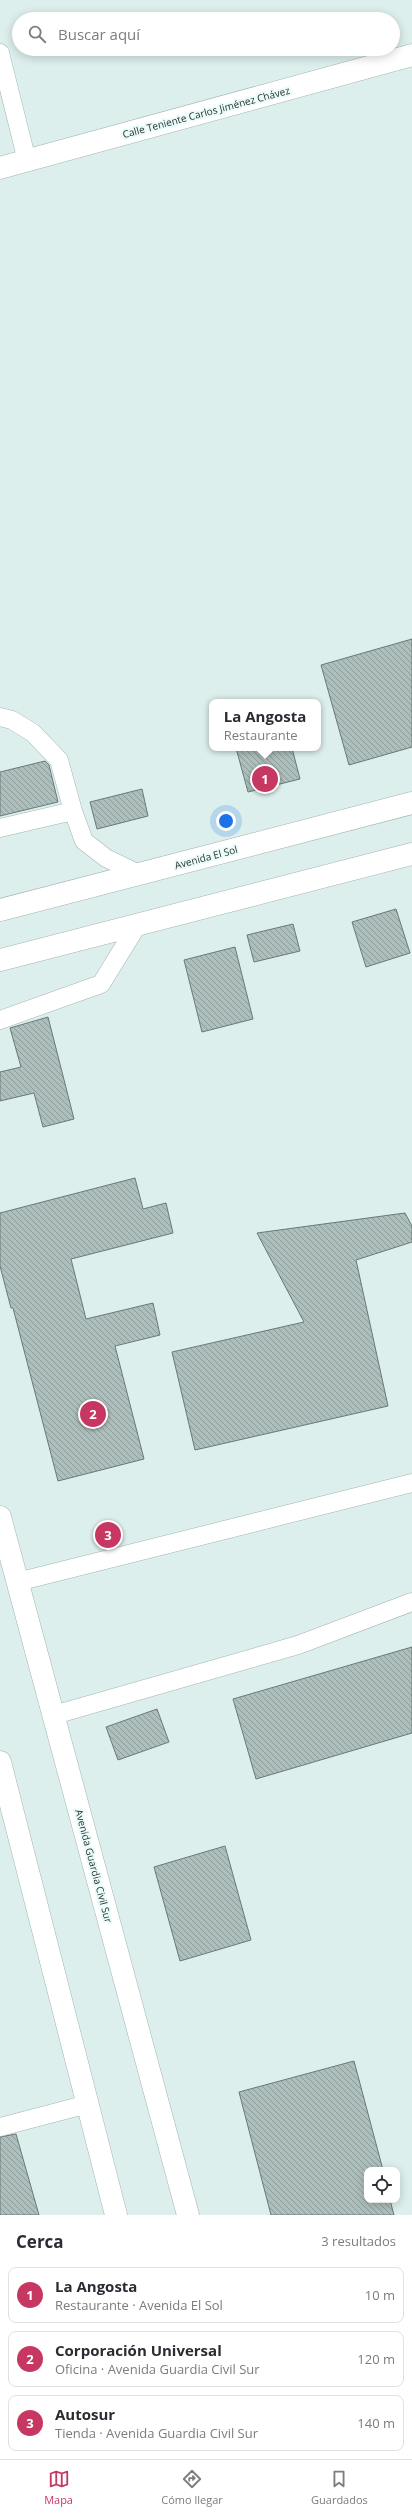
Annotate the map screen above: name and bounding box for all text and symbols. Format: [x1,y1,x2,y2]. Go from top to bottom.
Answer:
search box [12,12,400,56]
icon: search [26,23,48,45]
text: Buscar aquí [58,24,140,44]
street label: Calle Teniente Carlos Jiménez Chávez [121,83,292,141]
popup [209,699,321,751]
text: La Angosta [224,706,306,726]
text: Restaurante [224,726,298,744]
pin: 1 [252,764,278,794]
your location [216,811,236,831]
street label: Avenida El Sol [173,842,239,872]
pin: 2 [80,1399,106,1429]
pin: 3 [95,1520,121,1550]
street label: Avenida Guardia Civil Sur [72,1808,116,1924]
map controls [364,2167,400,2203]
button: locate [364,2167,400,2203]
text: Cerca [16,2230,64,2253]
text: 3 resultados [321,2232,396,2250]
text: La Angosta [55,2276,137,2296]
text: 1 [26,2286,34,2304]
text: 10 m [365,2286,395,2304]
text: Restaurante · Avenida El Sol [55,2296,223,2314]
text: Corporación Universal [55,2340,222,2360]
text: 2 [26,2350,34,2368]
text: 120 m [357,2350,395,2368]
text: Oficina · Avenida Guardia Civil Sur [55,2360,260,2378]
text: Autosur [55,2404,115,2424]
text: 3 [26,2414,34,2432]
text: 140 m [357,2414,395,2432]
text: Tienda · Avenida Guardia Civil Sur [55,2424,258,2442]
tab: Mapa [44,2468,73,2507]
tab: Cómo llegar [161,2468,223,2507]
tab: Guardados [311,2468,368,2507]

